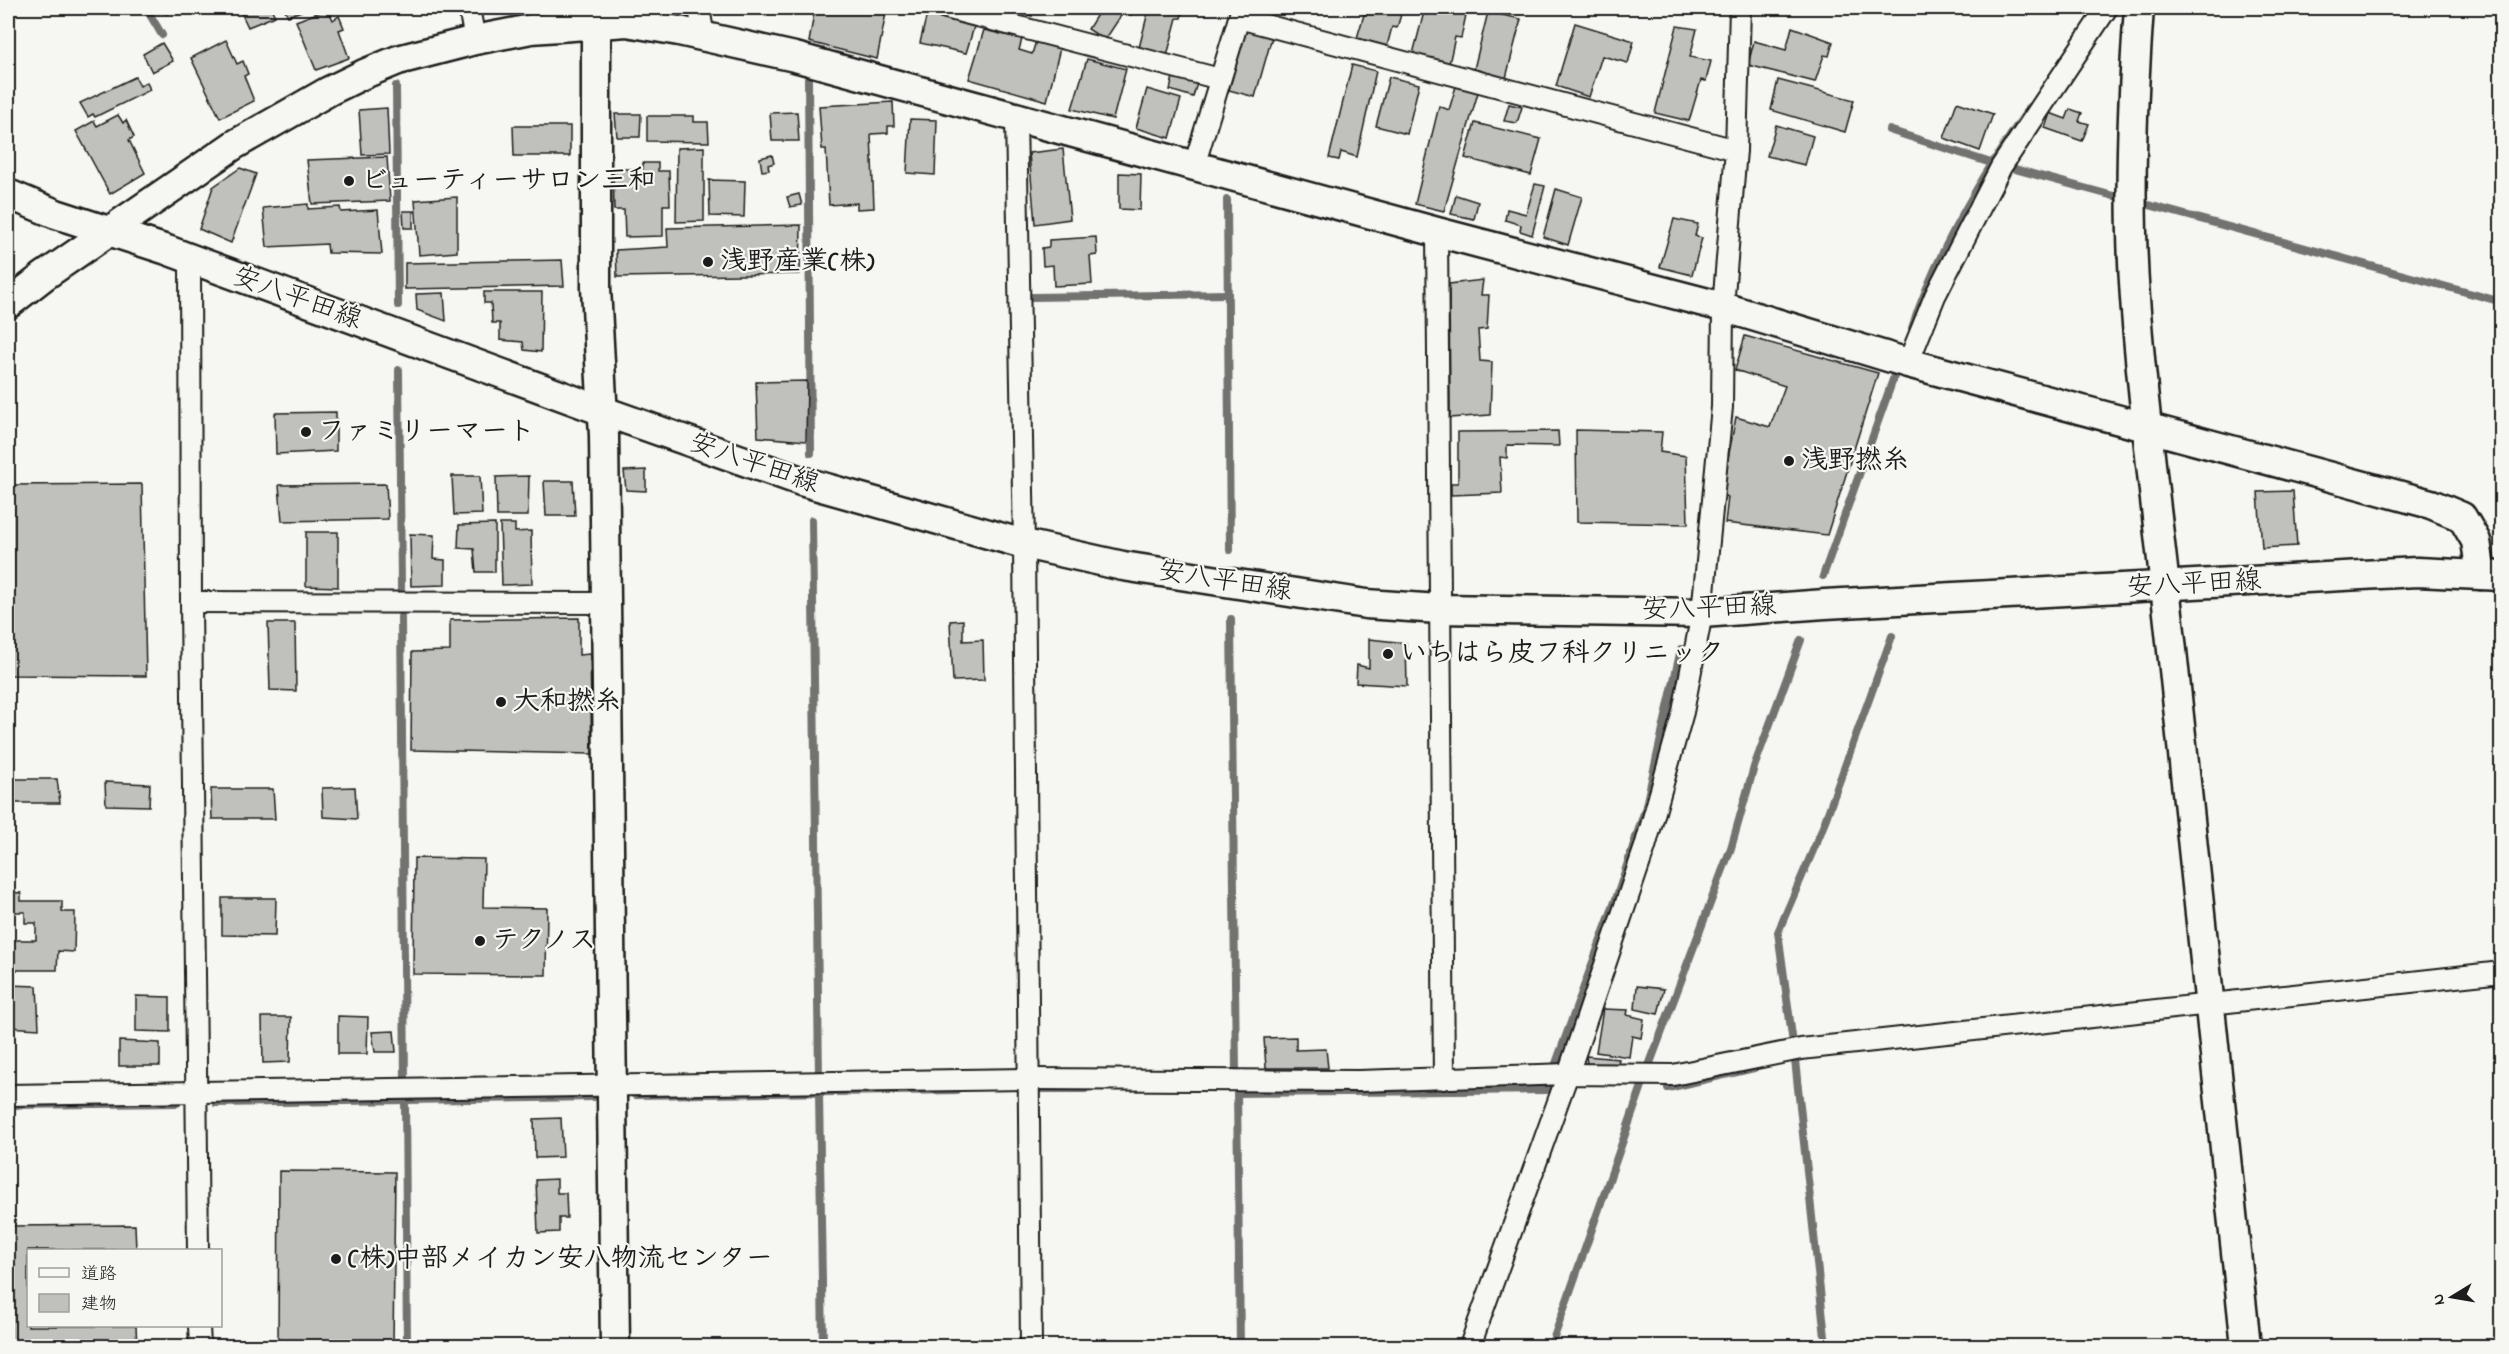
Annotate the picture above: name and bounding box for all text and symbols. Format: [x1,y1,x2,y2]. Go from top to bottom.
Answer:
place label: ビューティーサロン三和 [361,162,655,201]
marker: ビューティーサロン三和 [342,174,356,188]
place label: 浅野産業(株) [720,243,874,282]
marker: 浅野産業(株) [701,255,715,269]
street label: 安八平田線 [227,258,367,340]
place label: ファミリーマート [318,413,535,452]
street label: 安八平田線 [684,424,824,504]
marker: ファミリーマート [299,425,313,439]
place label: 浅野撚糸 [1801,442,1909,481]
marker: 浅野撚糸 [1782,454,1796,468]
street label: 安八平田線 [1155,552,1295,612]
street label: 安八平田線 [2126,562,2262,608]
street label: 安八平田線 [1641,587,1777,631]
place label: いちはら皮フ科クリニック [1400,635,1724,674]
marker: いちはら皮フ科クリニック [1381,647,1395,661]
place label: 大和撚糸 [513,683,621,722]
marker: 大和撚糸 [494,695,508,709]
place label: テクノス [492,922,596,961]
marker: テクノス [473,934,487,948]
place label: (株)中部メイカン安八物流センター [348,1240,773,1279]
legend [27,1249,222,1327]
marker: (株)中部メイカン安八物流センター [329,1252,343,1266]
text: 道路 [81,1262,117,1288]
north arrow [2422,1267,2482,1327]
text: 建物 [81,1292,117,1318]
text: N [2426,1292,2452,1307]

